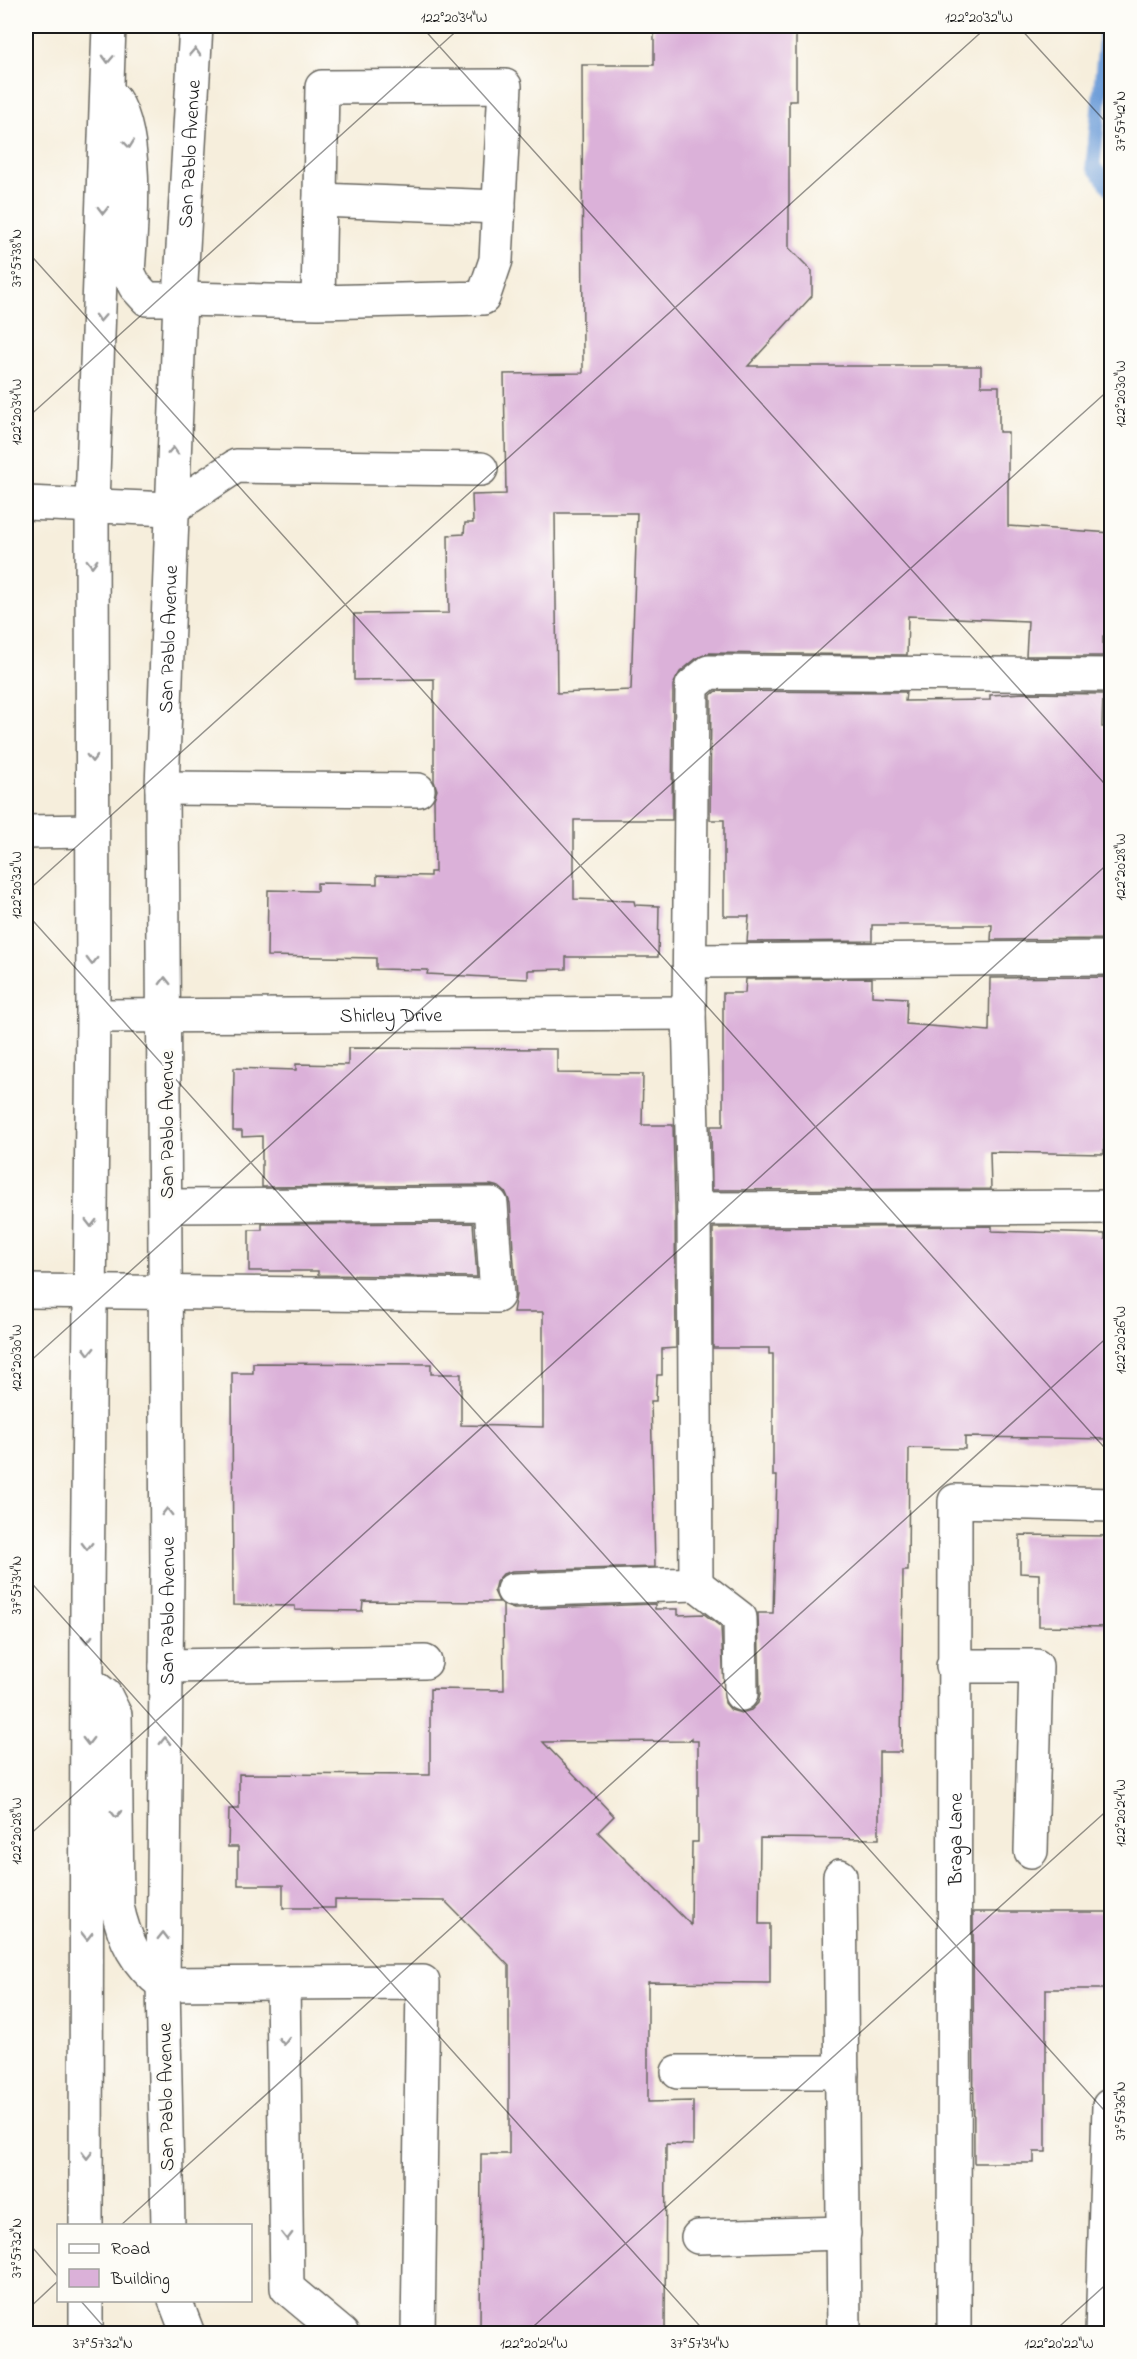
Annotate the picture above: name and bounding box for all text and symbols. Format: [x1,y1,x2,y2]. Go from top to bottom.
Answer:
text: 122°20'34"W [421,7,487,29]
text: 122°20'32"W [945,7,1013,29]
one-way arrow [188,47,201,56]
one-way arrow [101,54,114,63]
street label: San Pablo Avenue [172,79,210,229]
text: 37°57'42"N [1110,91,1132,151]
one-way arrow [122,139,134,149]
one-way arrow [97,205,110,214]
text: 37°57'38"N [6,229,28,287]
one-way arrow [94,314,107,323]
text: 122°20'30"W [1110,360,1132,428]
text: 122°20'34"W [6,379,28,445]
one-way arrow [167,446,180,455]
one-way arrow [86,558,98,567]
street label: San Pablo Avenue [153,565,187,714]
one-way arrow [86,753,98,762]
text: 122°20'28"W [1110,833,1132,901]
text: 122°20'32"W [6,851,28,919]
one-way arrow [86,957,98,966]
one-way arrow [159,976,171,985]
street label: Shirley Drive [340,1002,442,1032]
street label: San Pablo Avenue [154,1051,183,1199]
one-way arrow [85,1218,97,1227]
text: 122°20'26"W [1110,1306,1132,1374]
text: 122°20'30"W [6,1324,28,1392]
one-way arrow [83,1347,96,1356]
one-way arrow [161,1508,173,1517]
street label: San Pablo Avenue [154,1537,184,1685]
one-way arrow [81,1542,93,1551]
text: 37°57'34"N [6,1556,28,1614]
one-way arrow [81,1635,93,1644]
one-way arrow [82,1736,94,1745]
one-way arrow [159,1737,171,1746]
text: 122°20'24"W [1110,1779,1132,1847]
street label: Braga Lane [943,1793,973,1886]
text: 122°20'28"W [6,1797,28,1865]
one-way arrow [110,1809,122,1818]
one-way arrow [81,1931,93,1940]
one-way arrow [157,1932,169,1941]
street label: San Pablo Avenue [152,2023,183,2171]
one-way arrow [278,2037,290,2046]
text: 37°57'36"N [1110,2081,1132,2141]
one-way arrow [81,2151,93,2160]
text: 37°57'32"N [6,2218,28,2278]
legend [57,2224,252,2302]
one-way arrow [280,2232,293,2241]
text: Road [111,2237,150,2263]
text: Building [110,2267,170,2294]
text: 37°57'32"N [73,2333,133,2355]
text: 122°20'24"W [500,2333,568,2355]
text: 37°57'34"N [671,2333,729,2355]
text: 122°20'22"W [1024,2333,1094,2355]

